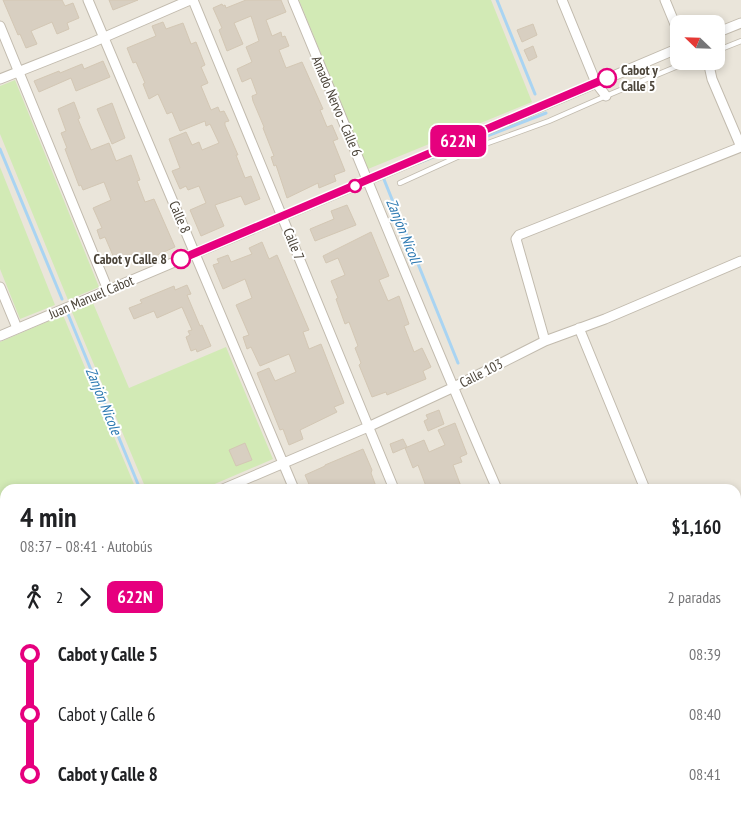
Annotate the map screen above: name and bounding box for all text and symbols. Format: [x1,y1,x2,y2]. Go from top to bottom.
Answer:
north arrow [670,15,725,70]
map controls [670,15,725,70]
street label: Amado Nervo - Calle 6 [308,53,366,159]
place label: Cabot y Calle 5 [621,61,658,95]
marker: Cabot y Calle 5 [597,68,617,88]
line badge: 622N [423,125,493,157]
text: 622N [440,129,476,152]
unlabelled marker [348,179,362,193]
water label: Zanjón Nicoll [382,196,426,268]
street label: Calle 8 [165,198,195,236]
street label: Calle 7 [279,225,309,263]
marker: Cabot y Calle 8 [171,249,191,269]
place label: Cabot y Calle 8 [94,250,167,268]
street label: Juan Manuel Cabot [45,271,136,323]
street label: Calle 103 [456,355,506,391]
water label: Zanjón Nicole [82,365,126,438]
text: 4 min [20,498,77,535]
text: $1,160 [671,515,721,539]
text: 08:37 – 08:41 · Autobús [20,536,152,556]
icon: walk [20,583,48,611]
icon: forward [71,583,99,611]
text: 622N [117,585,153,608]
text: 2 [56,587,63,607]
text: 2 paradas [668,587,721,607]
text: Cabot y Calle 5 [58,642,158,666]
text: 08:39 [689,644,721,664]
text: Cabot y Calle 6 [58,702,156,726]
text: 08:40 [689,704,721,724]
text: Cabot y Calle 8 [58,762,158,786]
text: 08:41 [689,764,721,784]

